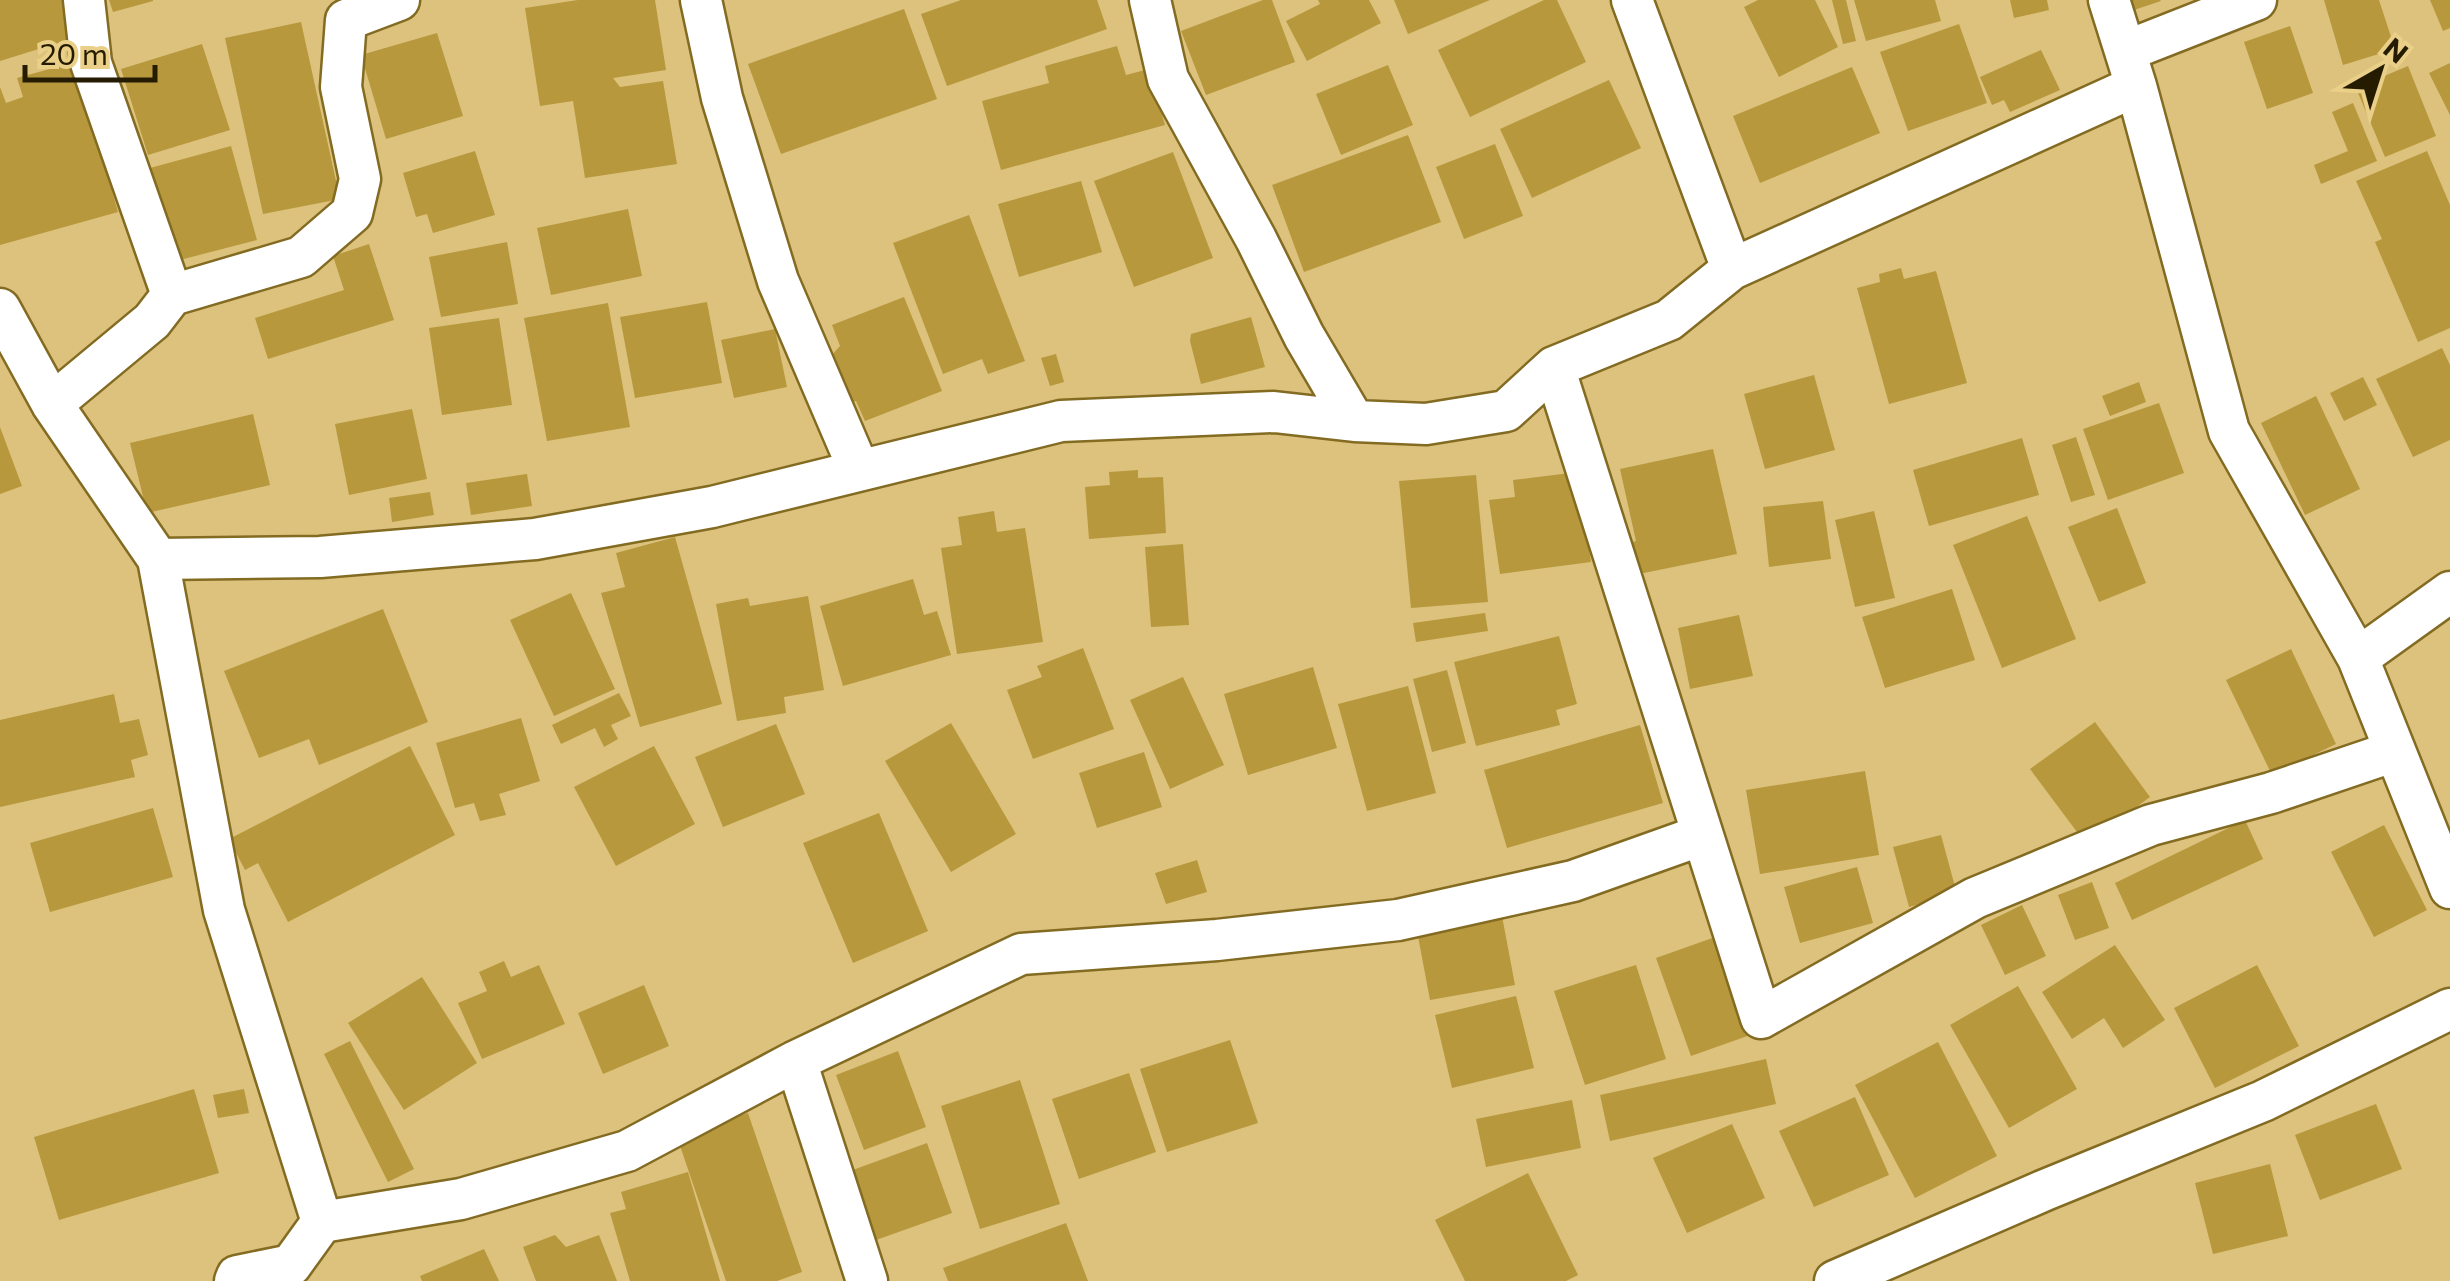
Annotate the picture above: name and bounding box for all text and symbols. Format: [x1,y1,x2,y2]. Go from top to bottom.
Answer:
scale bar [25,20,155,82]
north arrow [2330,20,2430,120]
text: N [2378,30,2415,70]
text: 20 m [40,34,108,71]

